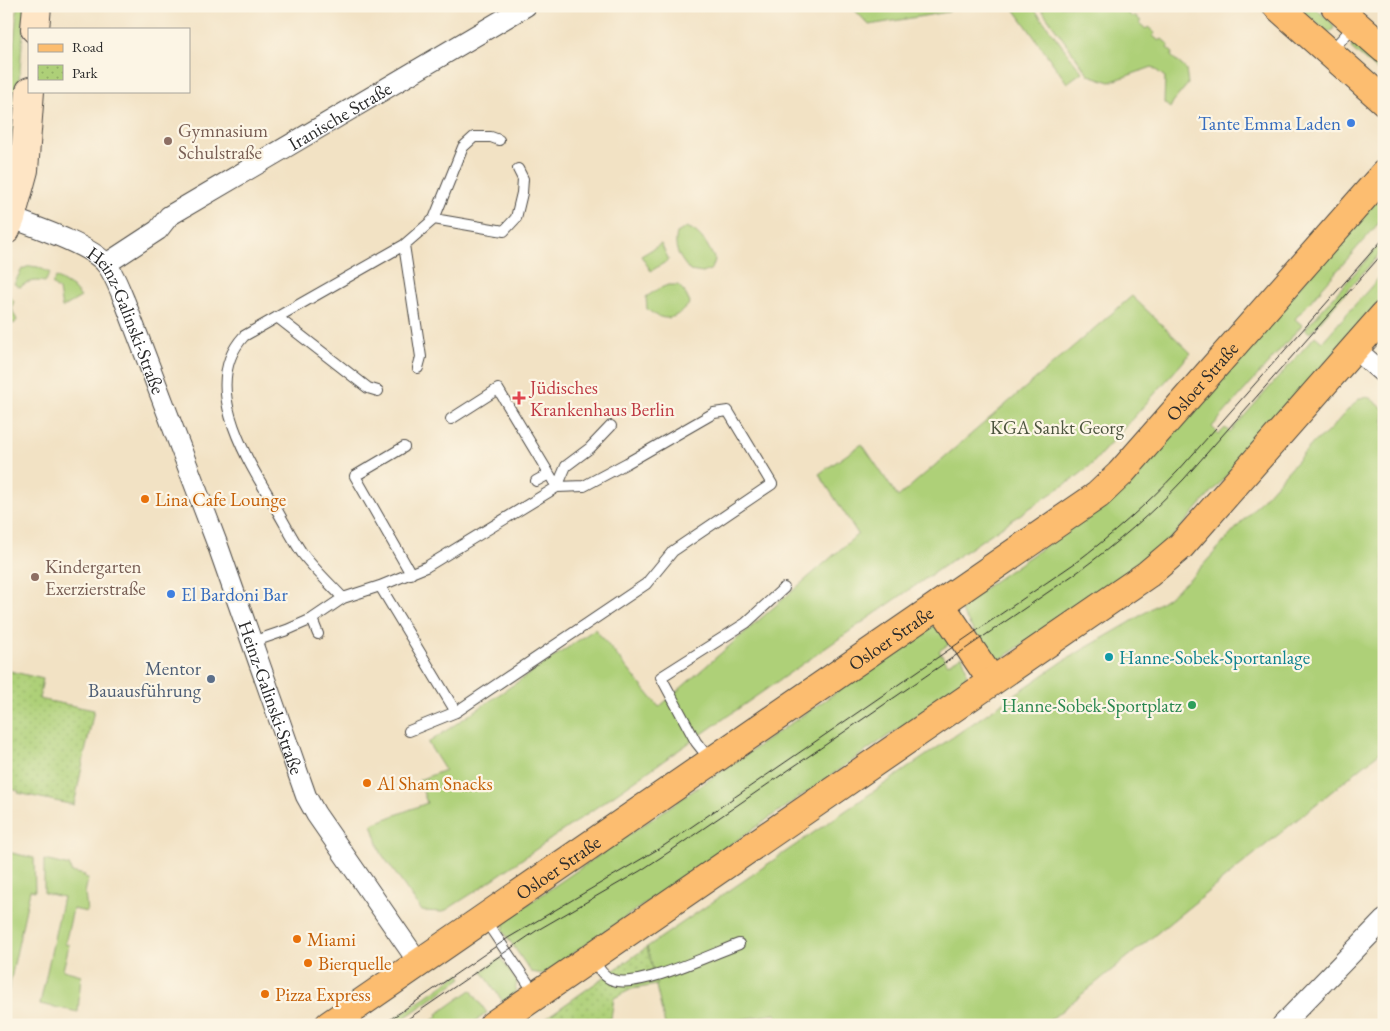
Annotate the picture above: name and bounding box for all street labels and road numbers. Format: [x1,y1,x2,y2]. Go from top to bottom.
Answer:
street label: Iranische Straße [283,75,396,156]
street label: Heinz-Galinski-Straße [82,240,171,397]
street label: Osloer Straße [1160,336,1243,426]
street label: Osloer Straße [843,600,938,676]
street label: Heinz-Galinski-Straße [233,617,310,778]
street label: Osloer Straße [510,829,605,905]

